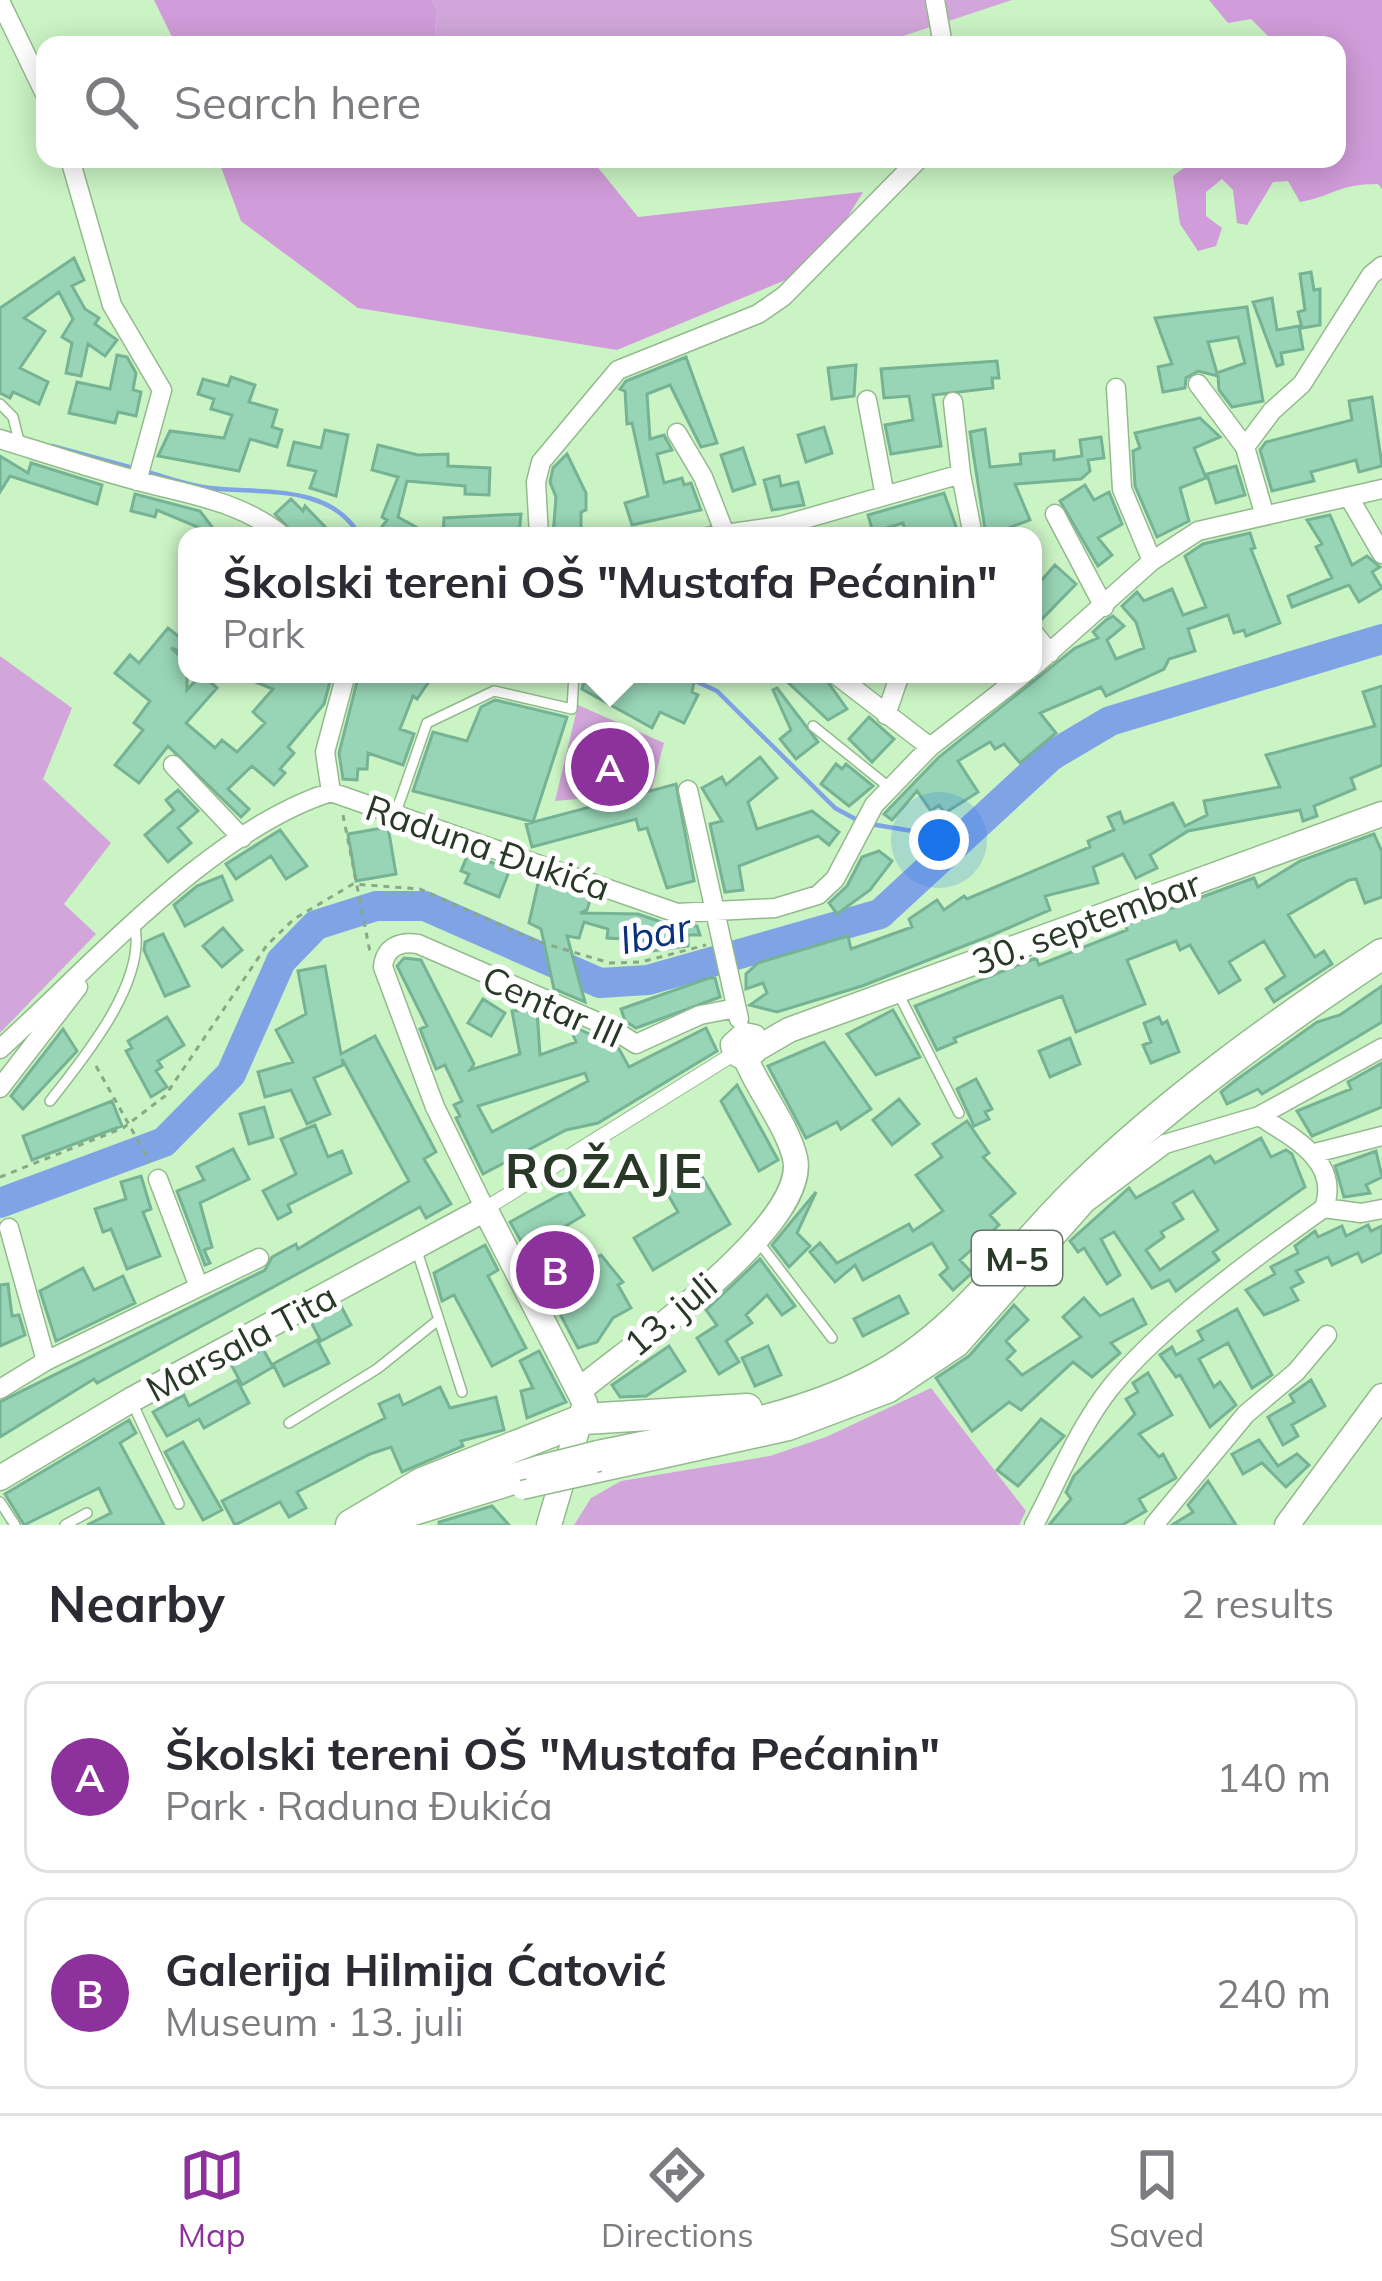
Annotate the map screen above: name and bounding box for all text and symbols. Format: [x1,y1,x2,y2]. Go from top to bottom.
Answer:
search box [36,36,1346,168]
icon: search [78,69,144,135]
text: Search here [174,74,421,130]
popup [178,527,1042,683]
text: Školski tereni OŠ "Mustafa Pećanin" [223,553,997,609]
text: Park [223,609,305,658]
pin: A [571,722,649,812]
street label: Raduna Ðukića [360,784,616,910]
your location [909,810,969,870]
street label: 30. septembar [966,860,1206,984]
water label: Ibar [615,901,697,964]
street label: Centar III [476,955,630,1057]
district label: ROŽAJE [505,1140,705,1200]
pin: B [516,1225,594,1315]
road number: M-5 [972,1231,1062,1285]
street label: 13. juli [614,1262,726,1366]
street label: Marsala Tita [138,1273,344,1411]
text: Nearby [48,1571,225,1635]
text: 2 results [1181,1579,1334,1628]
text: Školski tereni OŠ "Mustafa Pećanin" [165,1725,940,1781]
text: A [75,1753,105,1802]
text: 140 m [1216,1753,1331,1802]
text: Park · Raduna Ðukića [165,1781,553,1830]
text: Galerija Hilmija Ćatović [165,1941,666,1997]
text: B [77,1969,103,2018]
text: 240 m [1216,1969,1331,2018]
text: Museum · 13. juli [165,1997,464,2046]
tab: Map [178,2142,246,2255]
tab: Directions [601,2142,754,2255]
tab: Saved [1109,2142,1204,2255]

